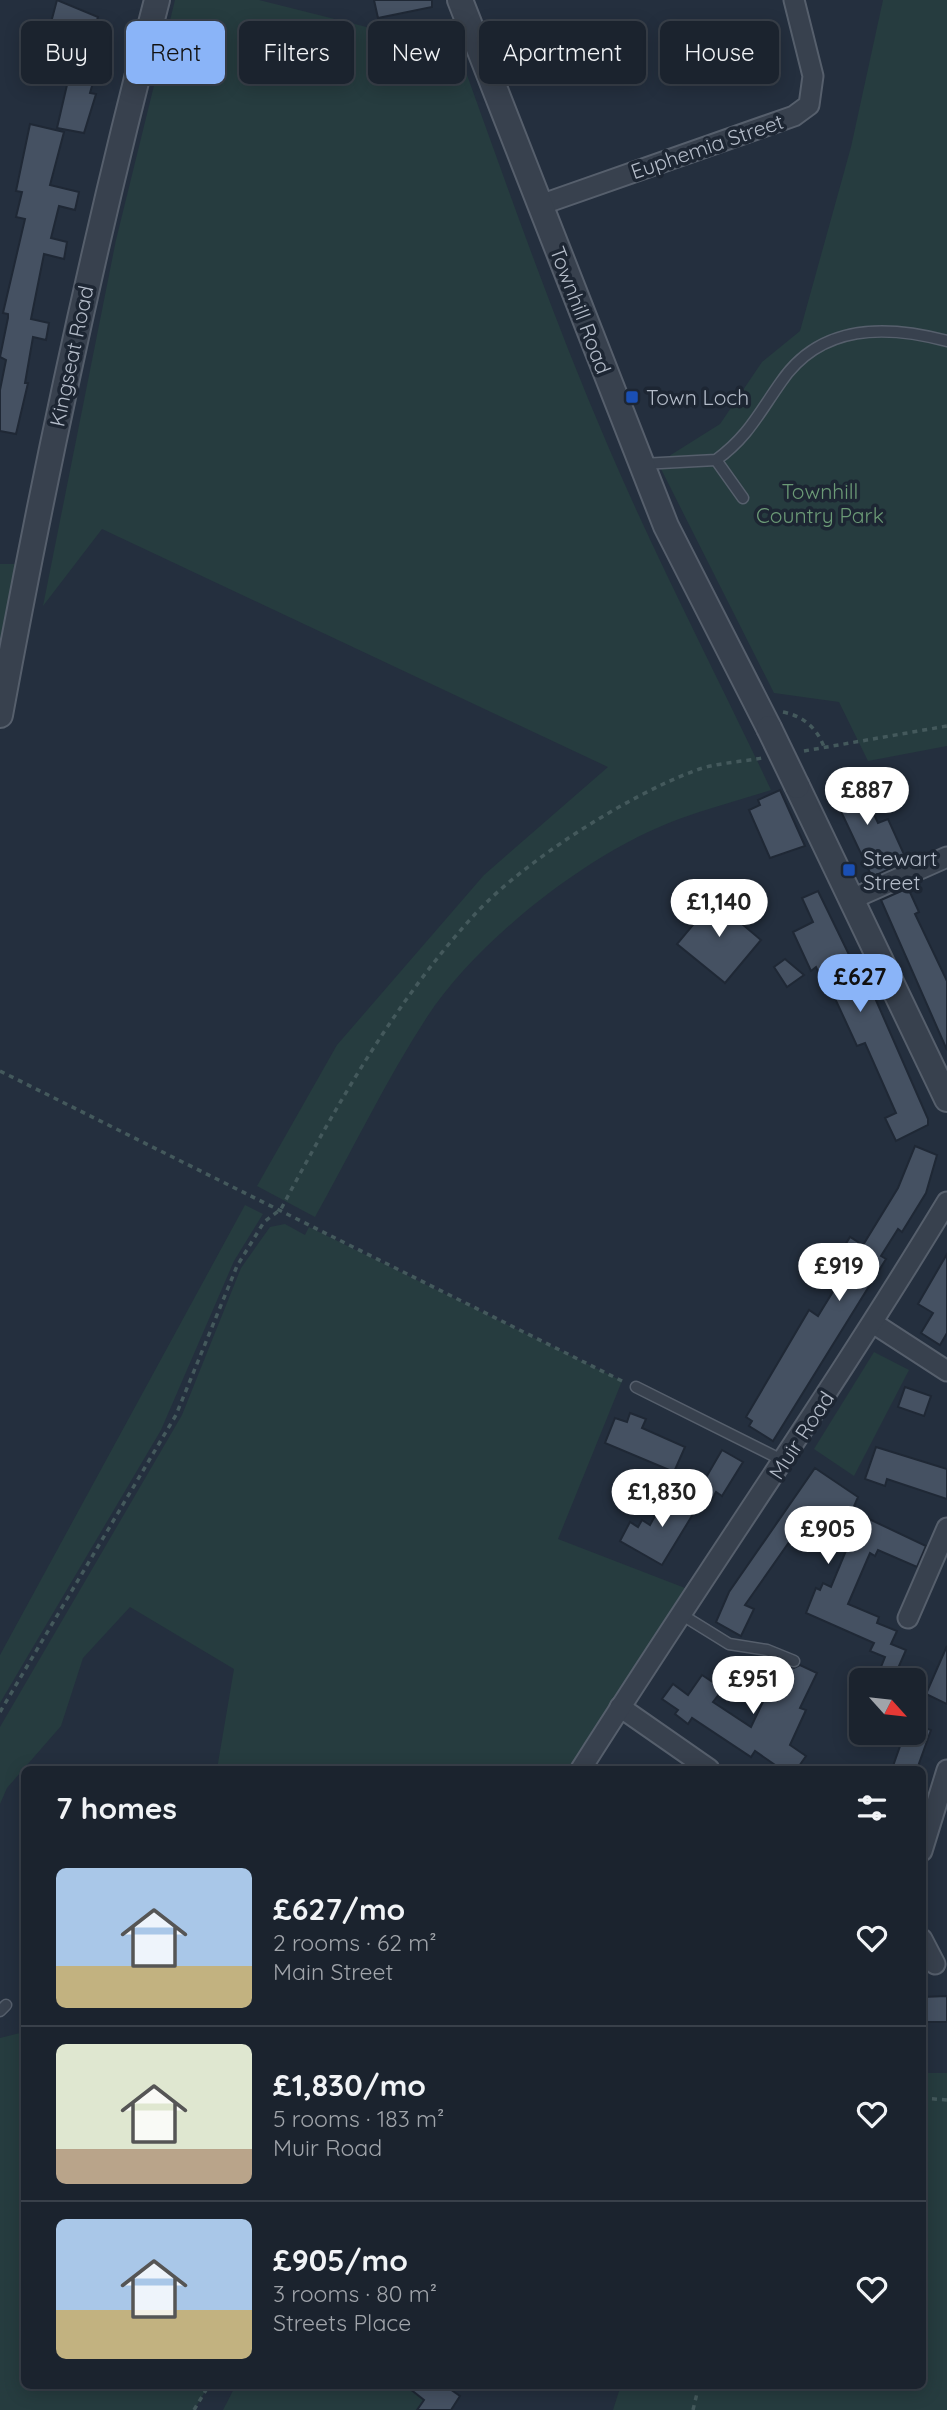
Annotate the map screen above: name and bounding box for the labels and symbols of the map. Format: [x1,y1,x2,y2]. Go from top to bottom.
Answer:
street label: Euphemia Street [627,108,787,184]
street label: Townhill Road [545,242,617,378]
street label: Kingseat Road [43,283,99,429]
place label: Town Loch [646,384,749,410]
marker: Town Loch [624,389,640,405]
park label: Townhill Country Park [756,478,884,528]
pin: £887 [826,768,908,827]
place label: Stewart Street [863,845,938,895]
marker: Stewart Street [841,862,857,878]
pin: £1,140 [662,880,776,939]
pin: £627 [819,954,901,1014]
pin: £919 [798,1244,880,1303]
street label: Muir Road [763,1386,839,1484]
pin: £1,830 [605,1470,719,1529]
pin: £905 [787,1506,869,1566]
pin: £951 [712,1656,794,1716]
north arrow [849,1668,926,1745]

